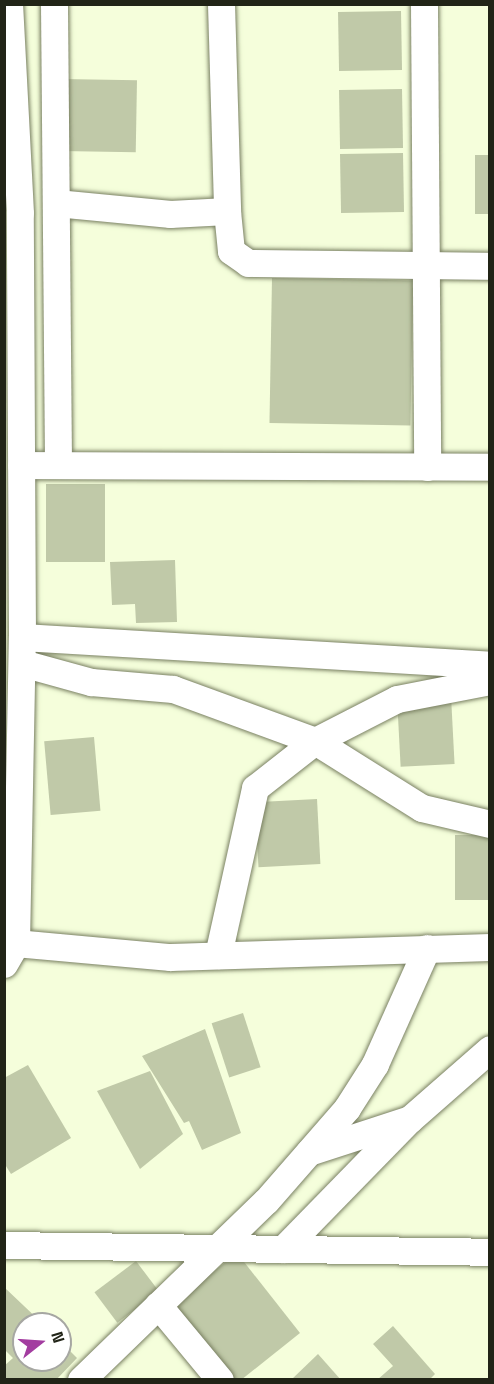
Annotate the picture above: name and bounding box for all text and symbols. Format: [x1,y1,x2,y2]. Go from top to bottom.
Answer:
north arrow [12,1312,72,1372]
text: N [46,1329,69,1345]

